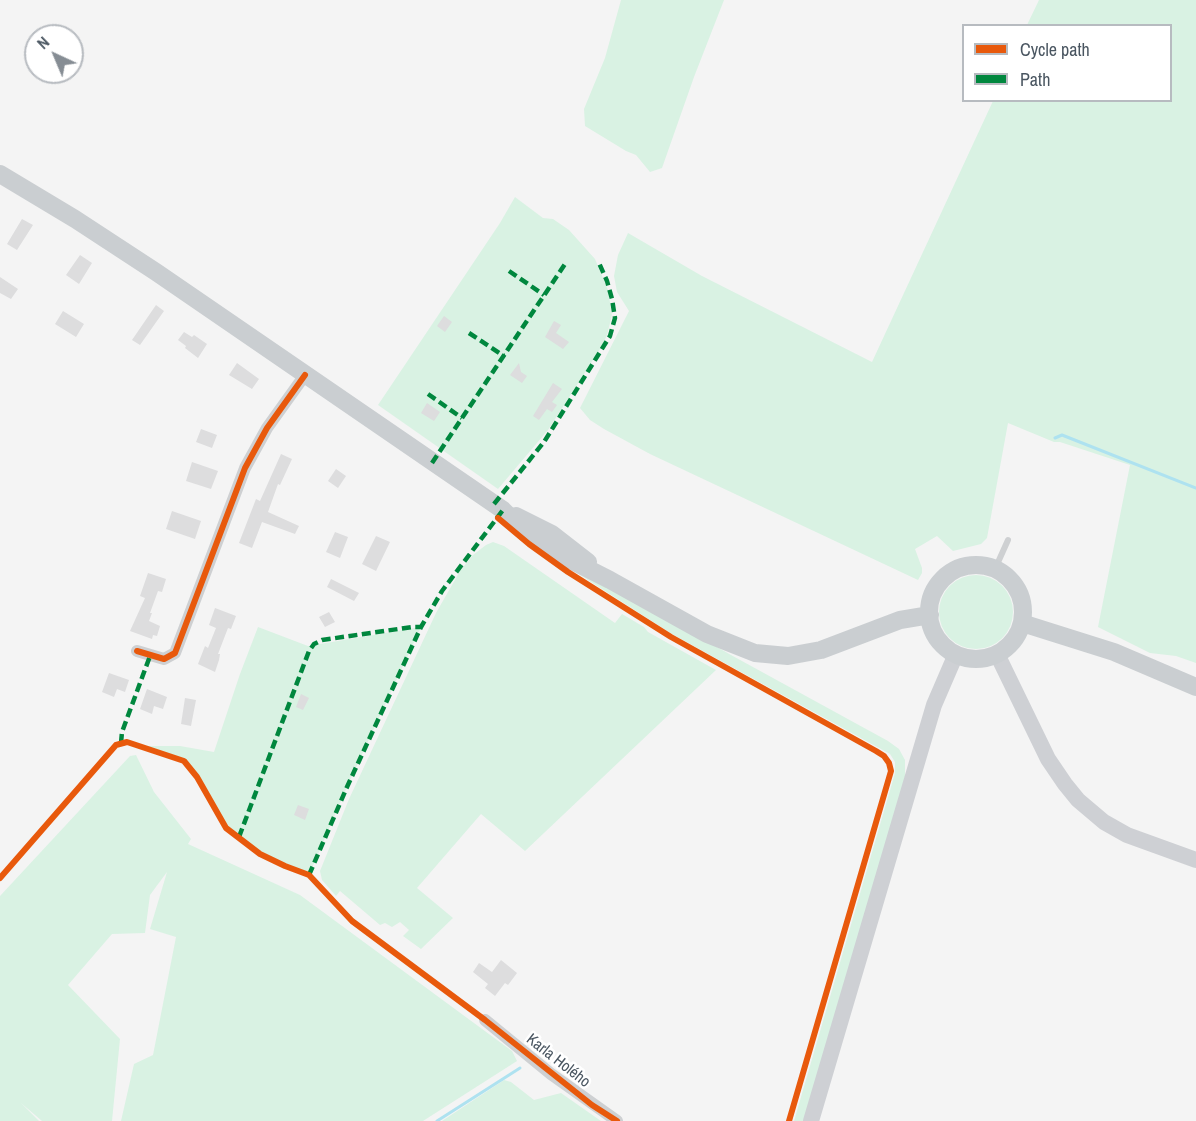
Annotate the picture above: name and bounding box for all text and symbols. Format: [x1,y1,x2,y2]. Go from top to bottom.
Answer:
north arrow [24,24,84,84]
legend [962,24,1172,102]
text: N [32,31,54,54]
text: Cycle path [1020,37,1090,62]
text: Path [1020,67,1050,92]
street label: Karla Holého [522,1030,594,1092]

